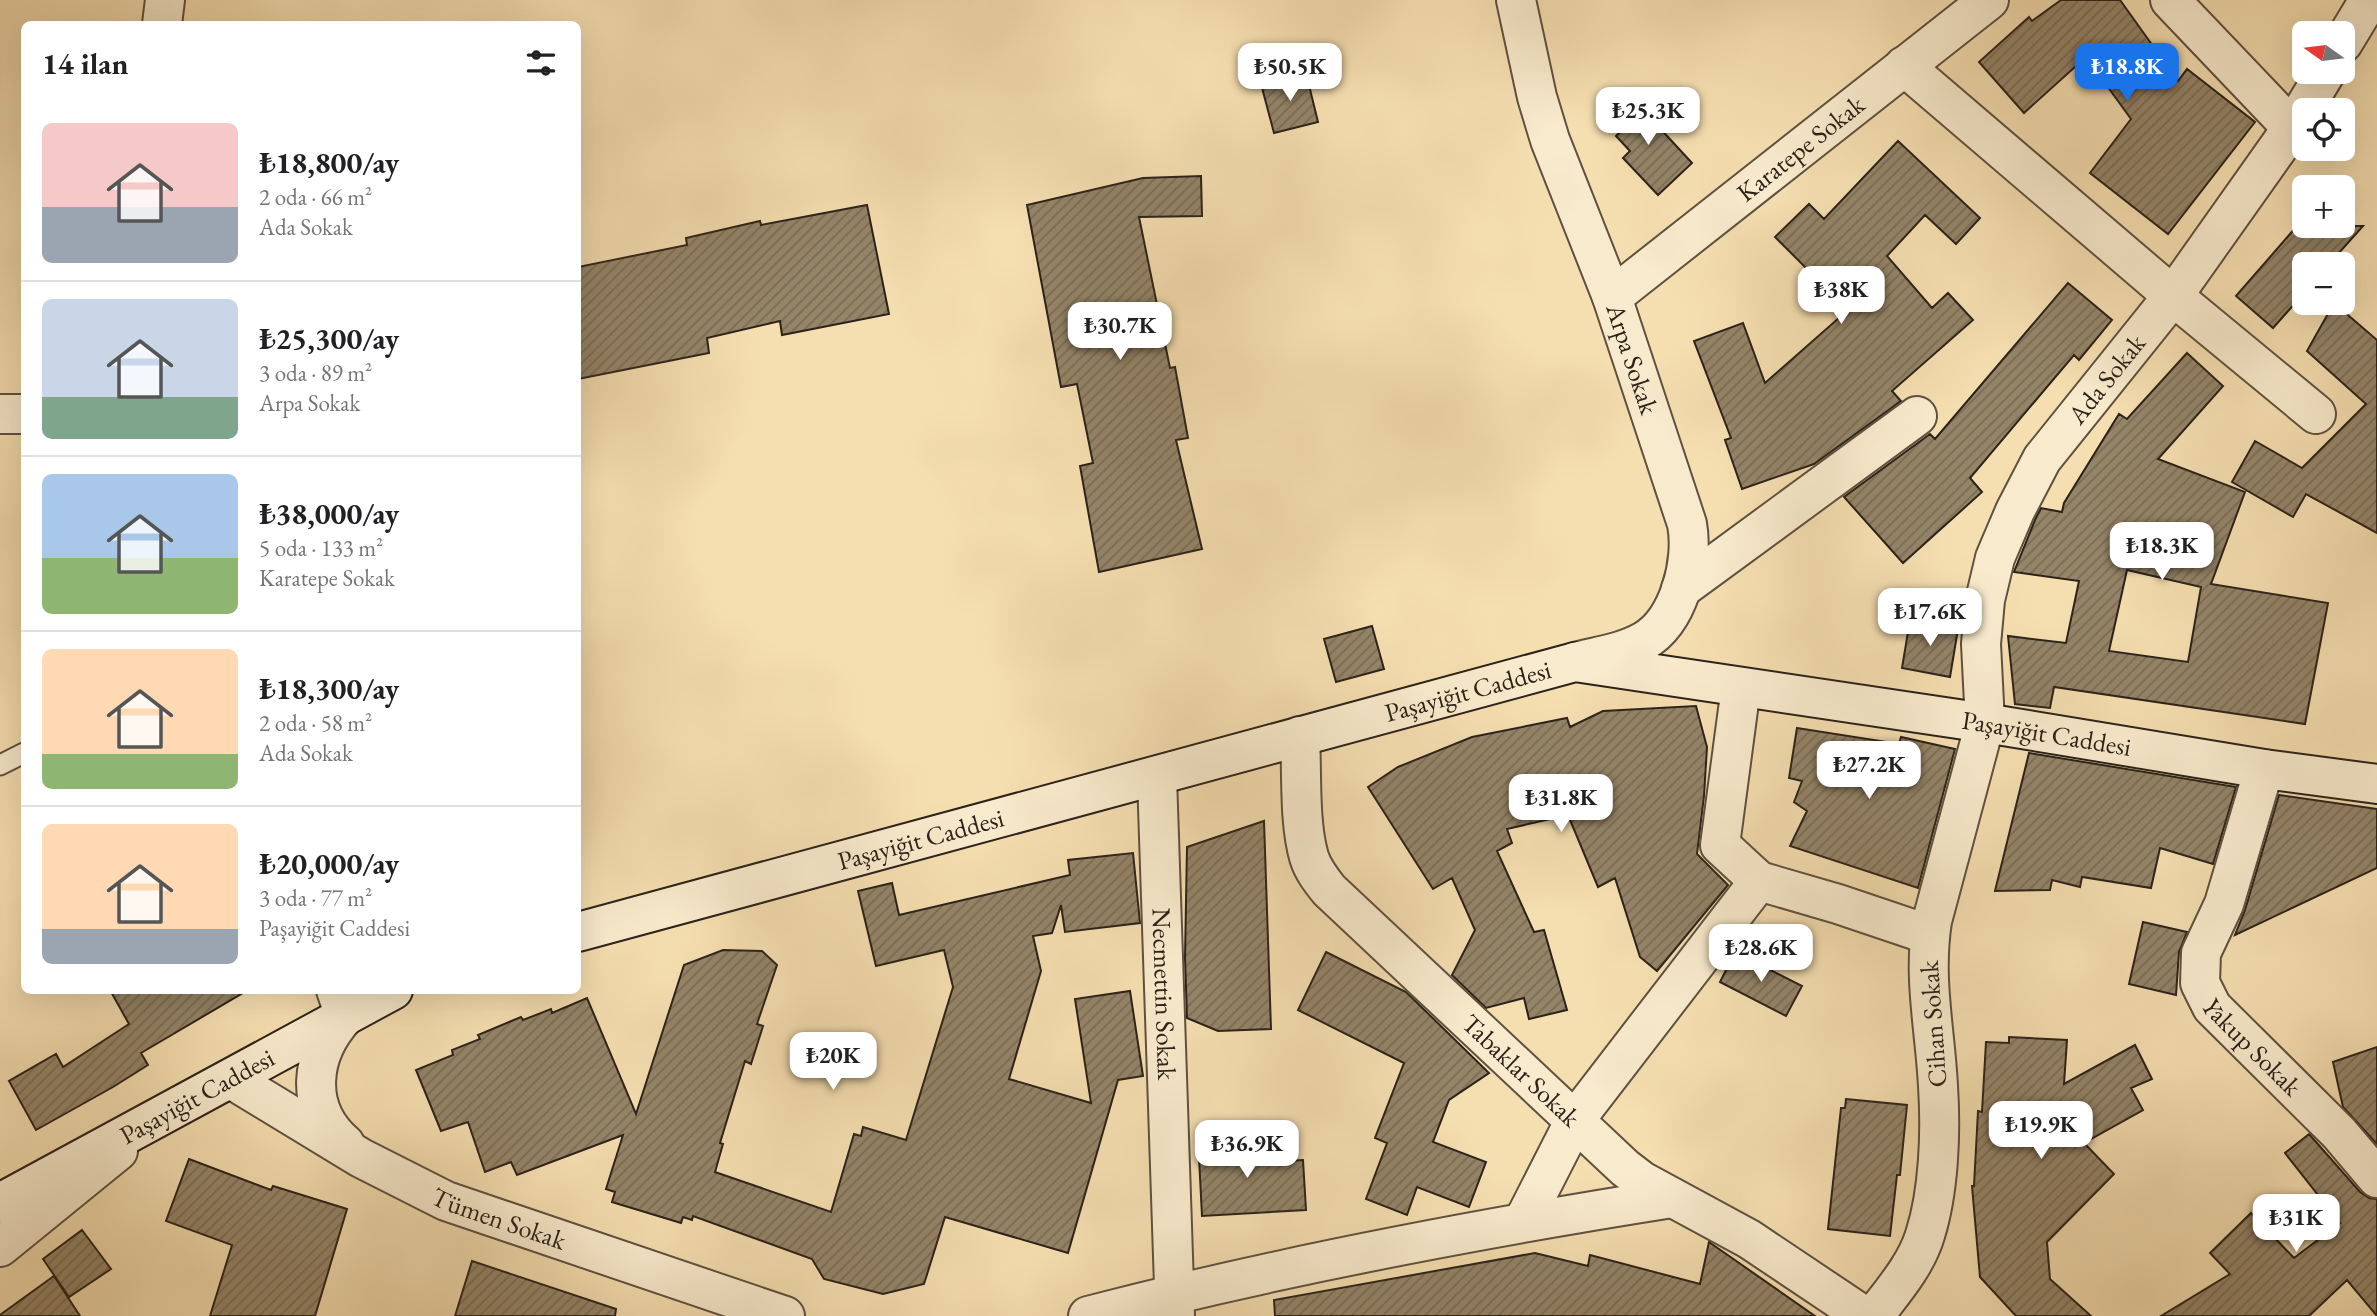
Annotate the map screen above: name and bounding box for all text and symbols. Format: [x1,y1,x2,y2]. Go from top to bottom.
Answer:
north arrow [2292,21,2356,84]
map controls [2292,21,2355,315]
pin: ₺50.5K [1233,43,1347,103]
pin: ₺18.8K [2070,43,2184,103]
text: 14 ilan [42,44,128,83]
icon: filters [522,44,560,82]
text: ₺50.5K [1254,51,1326,81]
text: ₺18.8K [2091,51,2163,81]
street label: Karatepe Sokak [1730,87,1872,209]
pin: ₺25.3K [1591,88,1705,147]
text: ₺25.3K [1612,95,1684,125]
button: locate [2292,98,2355,161]
text: ₺18,800/ay [259,143,399,182]
icon: home [98,151,182,235]
button: + [2292,175,2355,238]
text: 2 oda · 66 m² [259,182,372,212]
text: Ada Sokak [259,212,353,242]
button: − [2292,252,2355,315]
pin: ₺38K [1800,266,1882,326]
text: ₺38K [1814,274,1868,304]
street label: Arpa Sokak [1598,298,1667,419]
pin: ₺30.7K [1063,302,1177,362]
text: ₺30.7K [1084,310,1156,340]
text: ₺25,300/ay [259,319,399,358]
street label: Ada Sokak [2059,326,2153,432]
icon: home [98,327,182,411]
text: 3 oda · 89 m² [259,358,372,388]
text: Arpa Sokak [259,388,360,418]
text: ₺38,000/ay [259,494,399,533]
icon: home [98,502,182,586]
pin: ₺18.3K [2105,522,2219,582]
text: ₺18.3K [2126,530,2198,560]
text: 5 oda · 133 m² [259,533,383,563]
text: Karatepe Sokak [259,563,395,593]
pin: ₺17.6K [1873,588,1987,648]
text: ₺17.6K [1894,596,1966,626]
street label: Paşayiğit Caddesi [1381,652,1555,730]
text: ₺18,300/ay [259,669,399,708]
icon: home [98,677,182,761]
street label: Paşayiğit Caddesi [1960,703,2134,764]
text: 2 oda · 58 m² [259,708,372,738]
text: Ada Sokak [259,738,353,768]
pin: ₺27.2K [1812,742,1926,801]
text: ₺27.2K [1833,749,1905,779]
pin: ₺31.8K [1504,774,1618,834]
text: ₺31.8K [1525,782,1597,812]
street label: Paşayiğit Caddesi [834,800,1008,878]
text: ₺20,000/ay [259,844,399,883]
icon: home [98,852,182,936]
text: 3 oda · 77 m² [259,883,372,913]
street label: Necmettin Sokak [1144,907,1184,1081]
text: Paşayiğit Caddesi [259,913,410,943]
pin: ₺28.6K [1704,925,1818,984]
text: ₺28.6K [1725,932,1797,962]
street label: Cihan Sokak [1912,959,1954,1088]
street label: Yakup Sokak [2194,993,2309,1104]
street label: Tabaklar Sokak [1455,1007,1588,1135]
pin: ₺20K [792,1032,874,1092]
text: ₺20K [806,1040,860,1070]
street label: Paşayiğit Caddesi [114,1041,280,1152]
pin: ₺19.9K [1984,1102,2098,1161]
text: ₺19.9K [2005,1109,2077,1139]
pin: ₺36.9K [1190,1120,1304,1180]
text: ₺36.9K [1211,1128,1283,1158]
street label: Tümen Sokak [426,1179,571,1258]
pin: ₺31K [2255,1194,2337,1254]
text: ₺31K [2269,1202,2323,1232]

